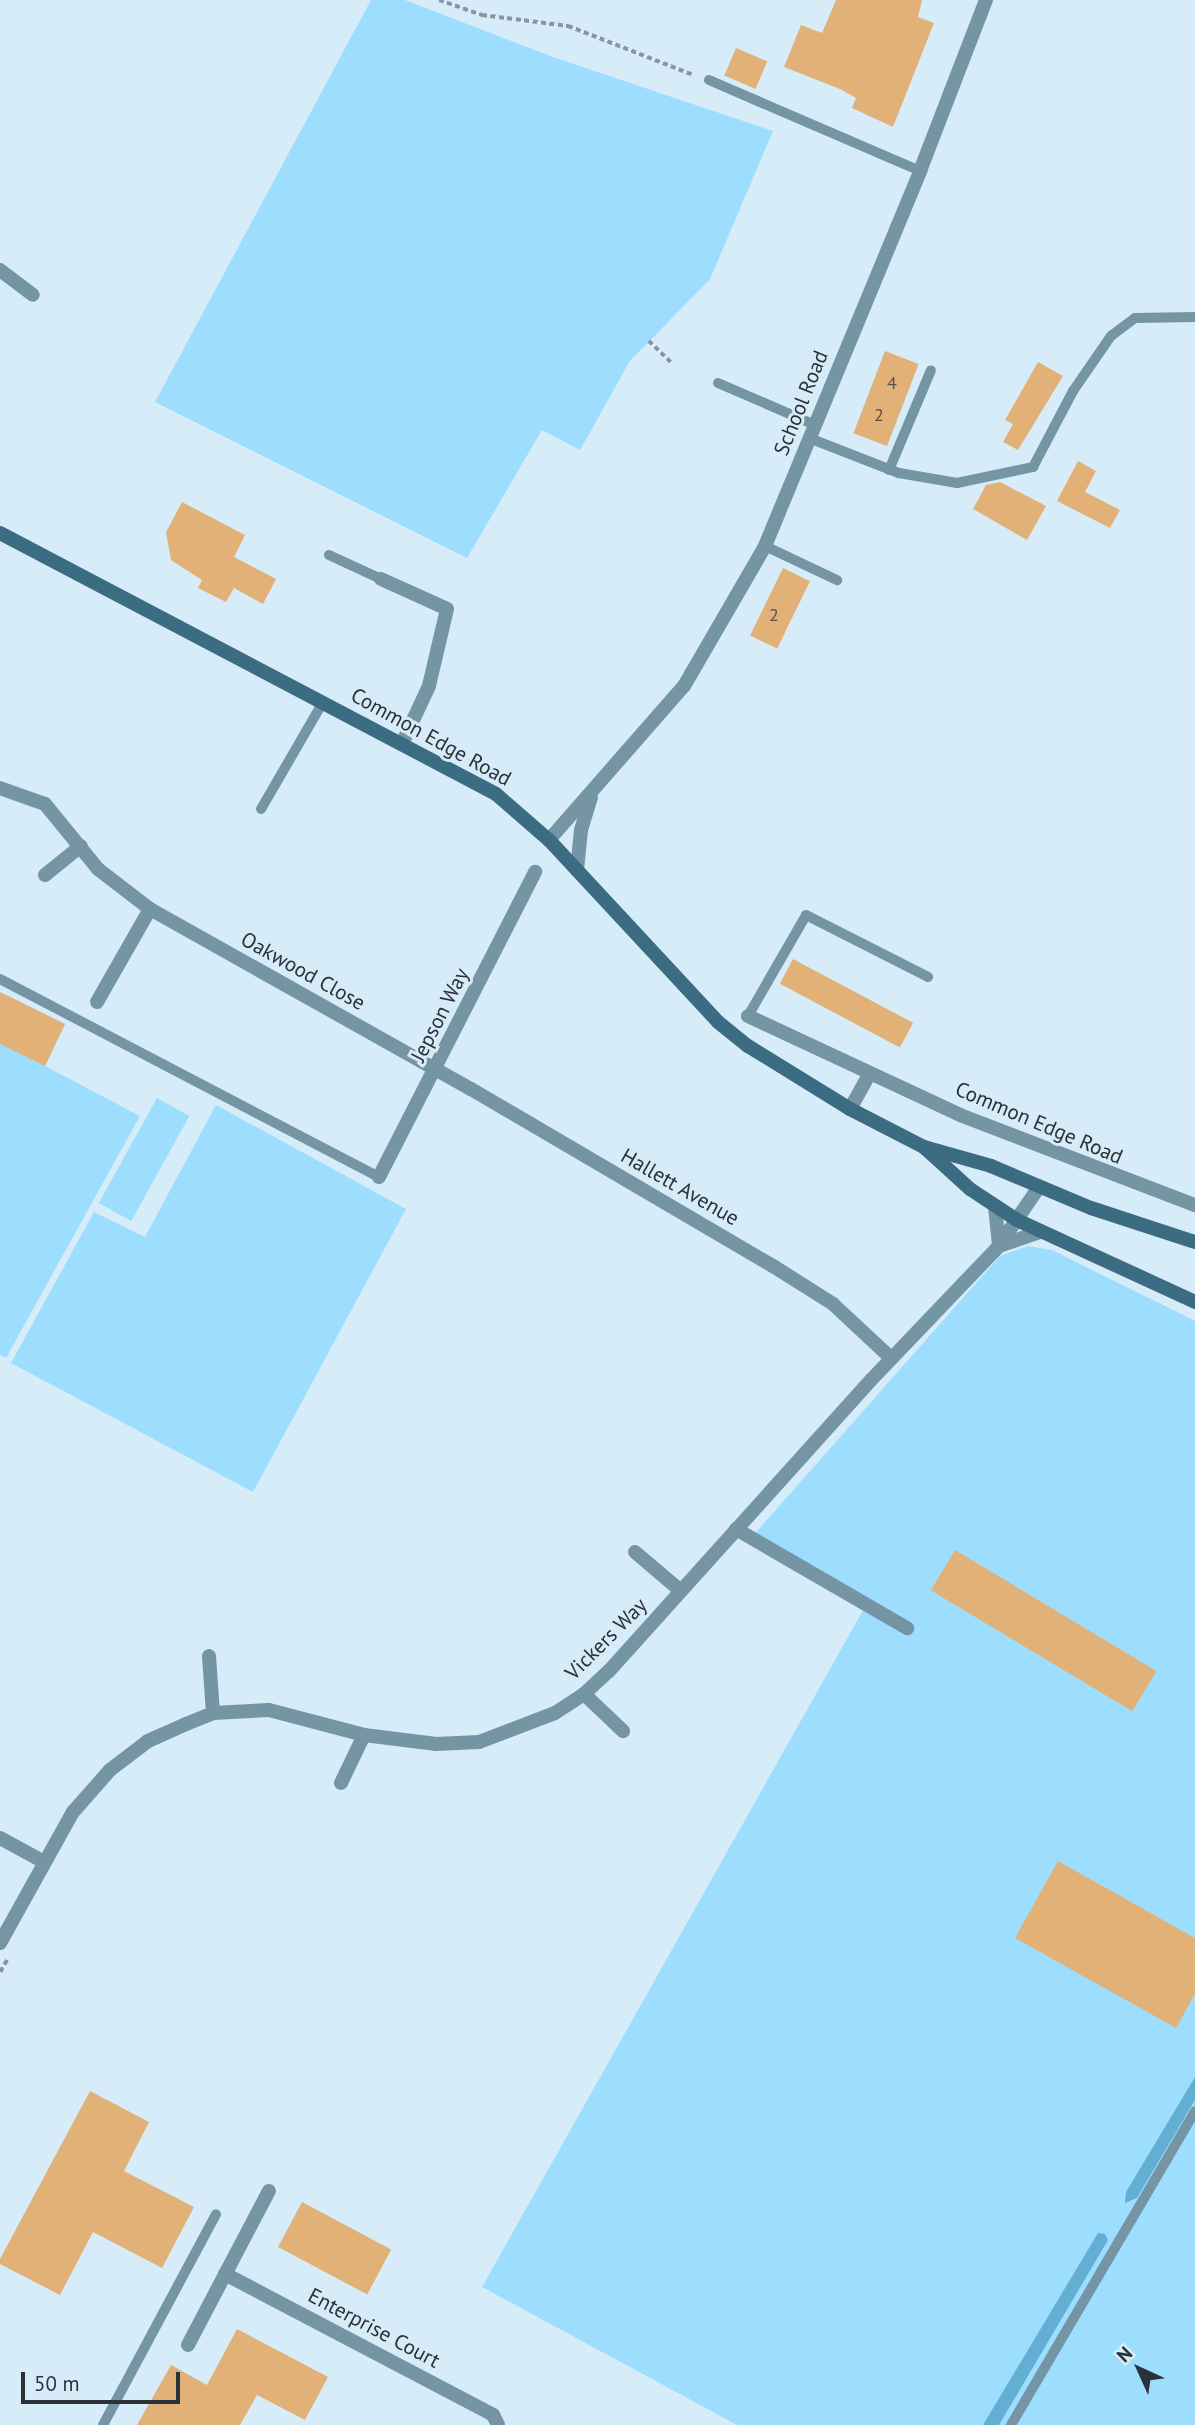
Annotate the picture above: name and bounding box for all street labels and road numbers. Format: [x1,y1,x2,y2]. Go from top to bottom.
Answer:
street label: School Road [769,347,833,459]
street label: Common Edge Road [346,682,516,792]
street label: Oakwood Close [236,926,370,1016]
street label: Jepson Way [406,964,474,1066]
street label: Common Edge Road [951,1076,1127,1170]
street label: Hallett Avenue [616,1143,744,1231]
street label: Vickers Way [560,1593,652,1685]
street label: Enterprise Court [304,2283,444,2373]

